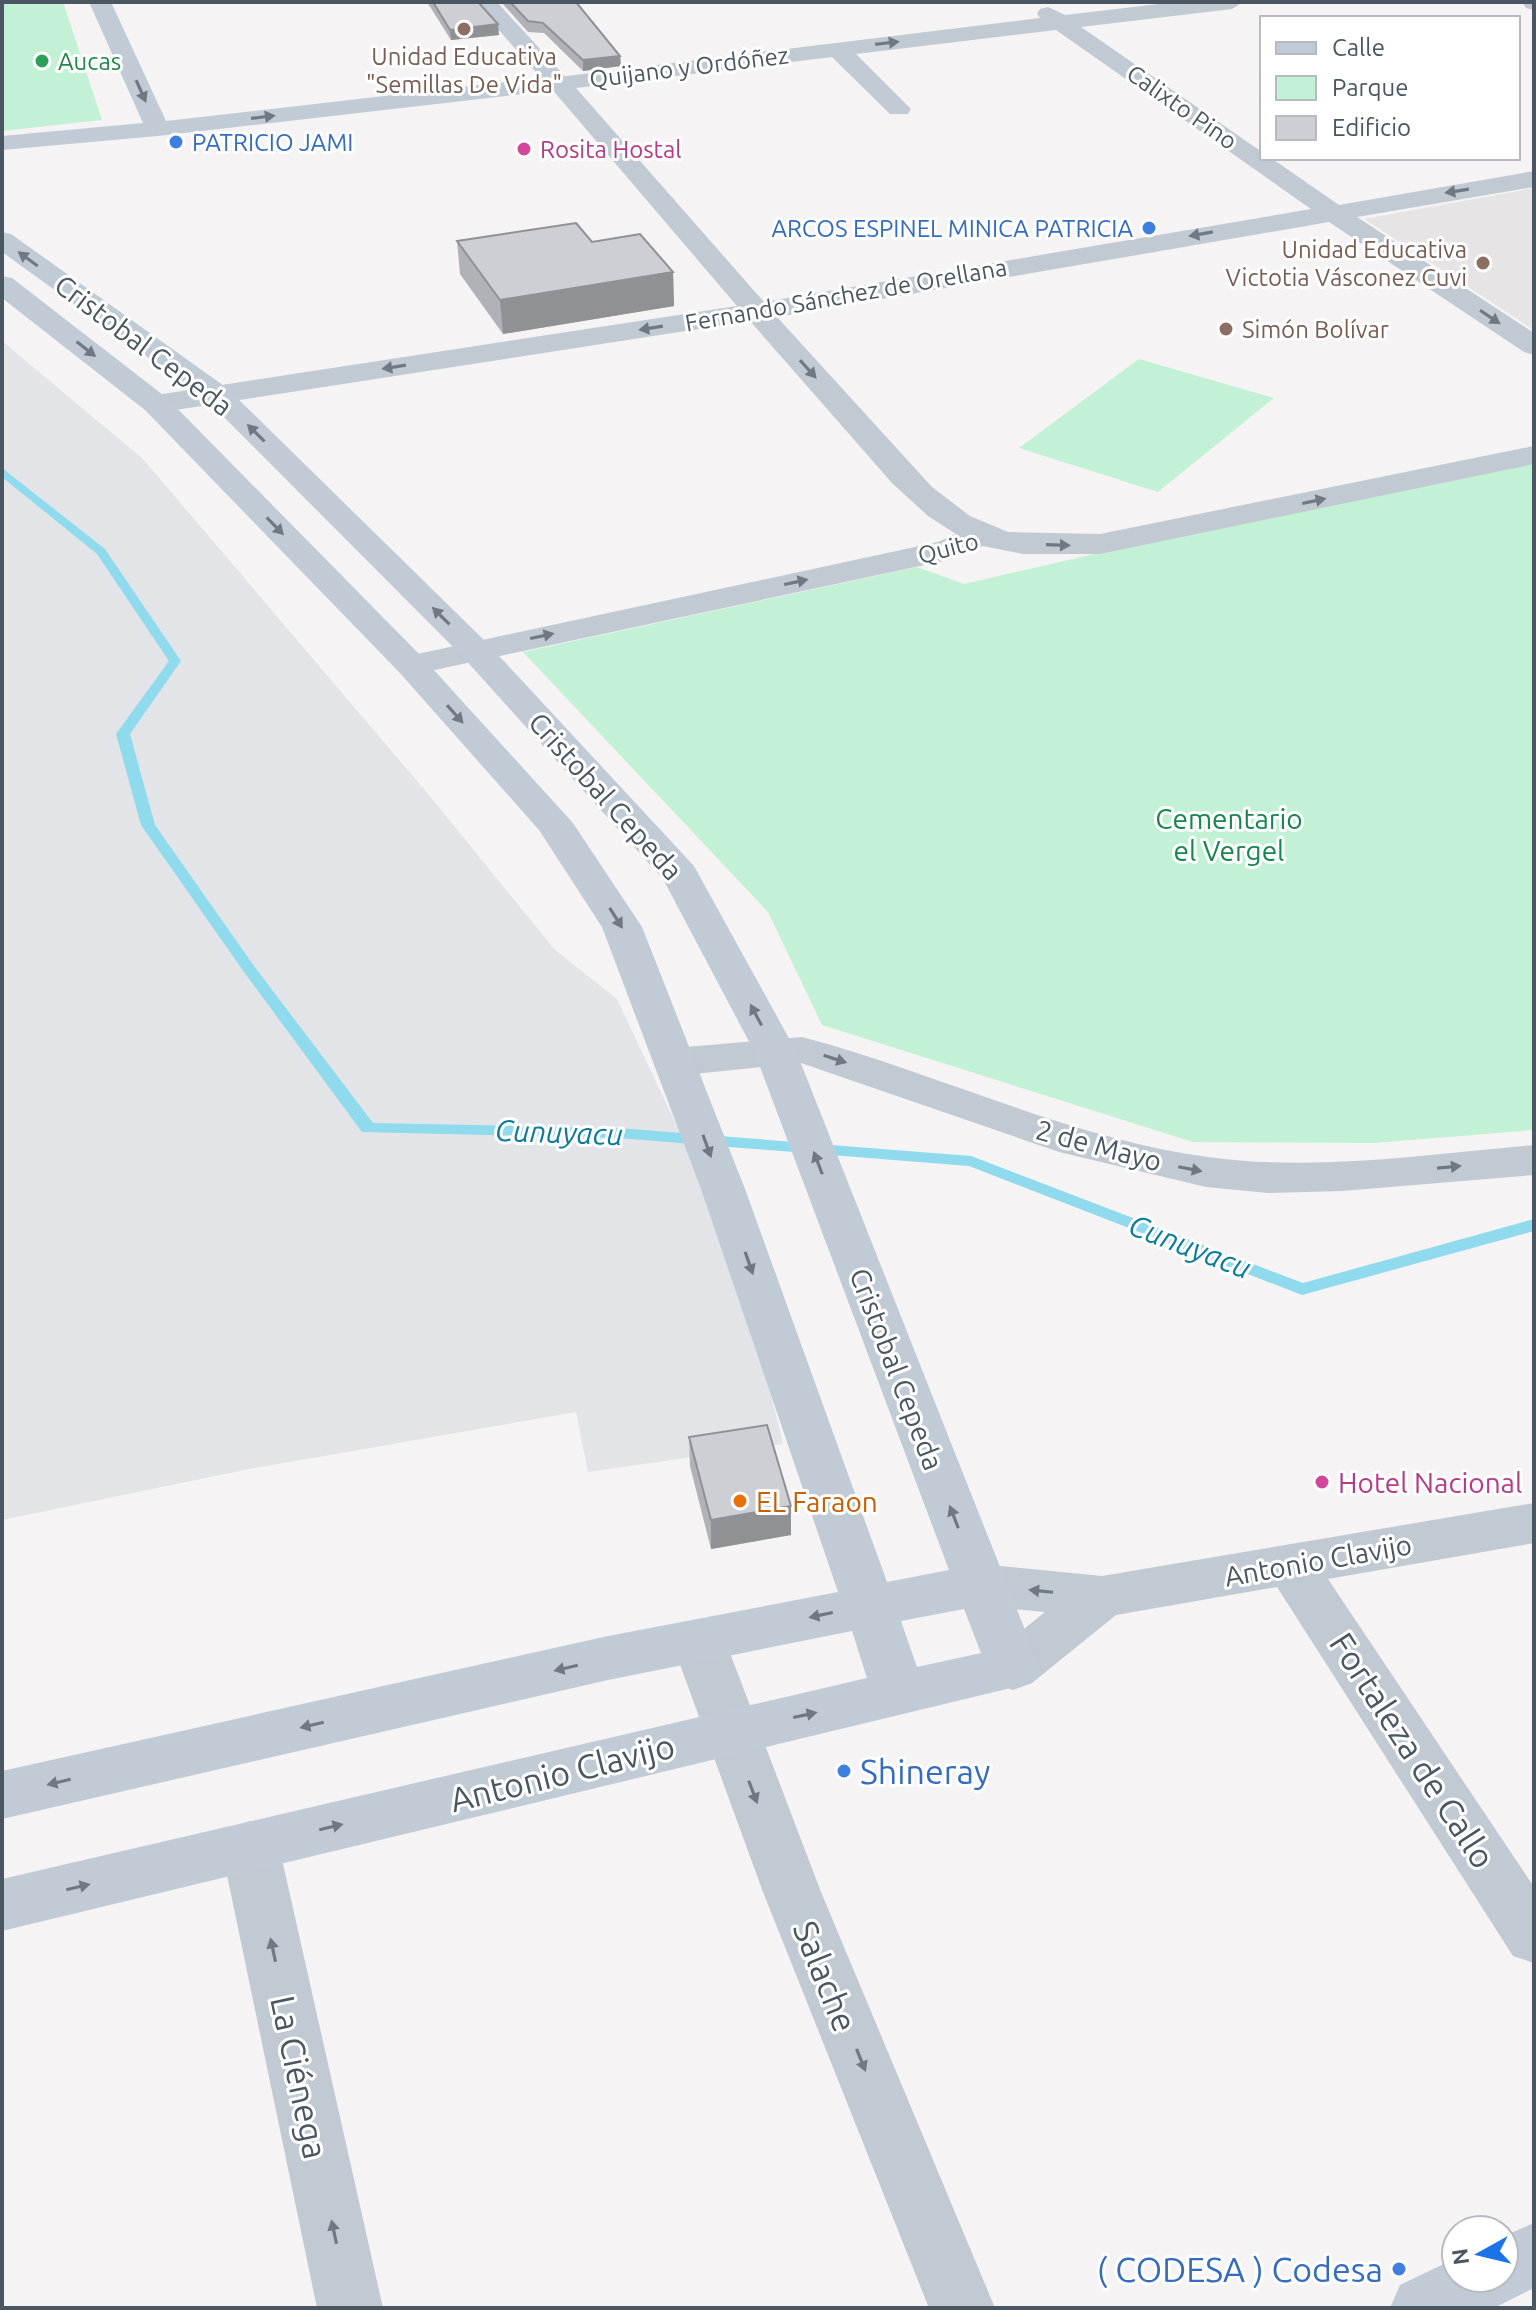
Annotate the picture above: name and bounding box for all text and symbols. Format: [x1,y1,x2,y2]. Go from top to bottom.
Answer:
legend [1260,16,1520,160]
marker: Unidad Educativa "Semillas De Vida" [455,20,473,38]
text: Calle [1332,34,1385,61]
one-way arrow [875,36,900,49]
street label: Quijano y Ordóñez [588,41,790,93]
place label: Unidad Educativa "Semillas De Vida" [366,43,562,98]
place label: Aucas [58,48,121,75]
marker: Aucas [33,52,51,70]
street label: Calixto Pino [1122,59,1242,155]
text: Parque [1332,74,1409,101]
one-way arrow [134,80,147,103]
one-way arrow [251,110,276,123]
text: Edificio [1332,114,1411,141]
place label: PATRICIO JAMI [192,129,353,156]
marker: PATRICIO JAMI [167,133,185,151]
place label: Rosita Hostal [540,136,682,163]
marker: Rosita Hostal [515,140,533,158]
one-way arrow [1444,186,1469,198]
place label: ARCOS ESPINEL MINICA PATRICIA [771,215,1133,242]
marker: ARCOS ESPINEL MINICA PATRICIA [1140,219,1158,237]
one-way arrow [1188,229,1213,241]
place label: Unidad Educativa Victotia Vásconez Cuvi [1226,236,1467,291]
one-way arrow [17,251,39,267]
street label: Fernando Sánchez de Orellana [683,253,1009,337]
marker: Unidad Educativa Victotia Vásconez Cuvi [1474,254,1492,272]
street label: Cristobal Cepeda [49,268,239,422]
one-way arrow [1479,309,1501,324]
place label: Simón Bolívar [1242,316,1389,343]
marker: Simón Bolívar [1217,320,1235,338]
one-way arrow [638,322,663,335]
one-way arrow [76,341,96,357]
one-way arrow [799,360,817,379]
one-way arrow [381,361,406,374]
one-way arrow [247,424,266,443]
one-way arrow [1301,494,1326,507]
one-way arrow [266,516,284,535]
street label: Quito [915,527,981,569]
one-way arrow [1046,538,1071,551]
one-way arrow [784,575,809,588]
one-way arrow [432,607,451,626]
one-way arrow [529,629,554,642]
one-way arrow [446,704,463,724]
street label: Cristobal Cepeda [523,706,689,886]
park label: Cementario el Vergel [1155,803,1303,866]
one-way arrow [608,907,623,928]
one-way arrow [749,1004,763,1027]
one-way arrow [823,1053,847,1065]
water label: Cunuyacu [494,1113,624,1151]
street label: 2 de Mayo [1033,1113,1165,1177]
one-way arrow [702,1135,714,1159]
one-way arrow [811,1151,824,1175]
one-way arrow [1437,1160,1462,1173]
one-way arrow [1178,1163,1203,1175]
water label: Cunuyacu [1124,1207,1256,1285]
one-way arrow [743,1251,755,1275]
street label: Cristobal Cepeda [844,1264,950,1474]
place label: Hotel Nacional [1338,1467,1522,1498]
marker: Hotel Nacional [1313,1473,1331,1491]
place label: EL Faraon [756,1486,878,1517]
marker: EL Faraon [731,1492,749,1510]
one-way arrow [947,1505,960,1529]
street label: Antonio Clavijo [1222,1528,1414,1592]
one-way arrow [1028,1584,1053,1597]
one-way arrow [808,1609,833,1622]
street label: Fortaleza de Callo [1323,1625,1503,1875]
one-way arrow [553,1662,578,1675]
one-way arrow [793,1708,818,1721]
one-way arrow [300,1719,325,1732]
street label: Antonio Clavijo [446,1726,678,1818]
place label: Shineray [860,1752,990,1790]
marker: Shineray [835,1762,853,1780]
one-way arrow [46,1776,71,1789]
one-way arrow [747,1780,760,1804]
one-way arrow [319,1821,344,1833]
one-way arrow [66,1881,91,1893]
street label: Salache [787,1915,865,2037]
one-way arrow [266,1938,279,1963]
street label: La Ciénega [264,1992,336,2162]
one-way arrow [854,2048,867,2072]
north arrow [1440,2214,1520,2294]
one-way arrow [327,2219,340,2244]
text: N [1446,2247,1473,2267]
place label: ( CODESA ) Codesa [1097,2250,1383,2289]
marker: ( CODESA ) Codesa [1390,2260,1408,2278]

